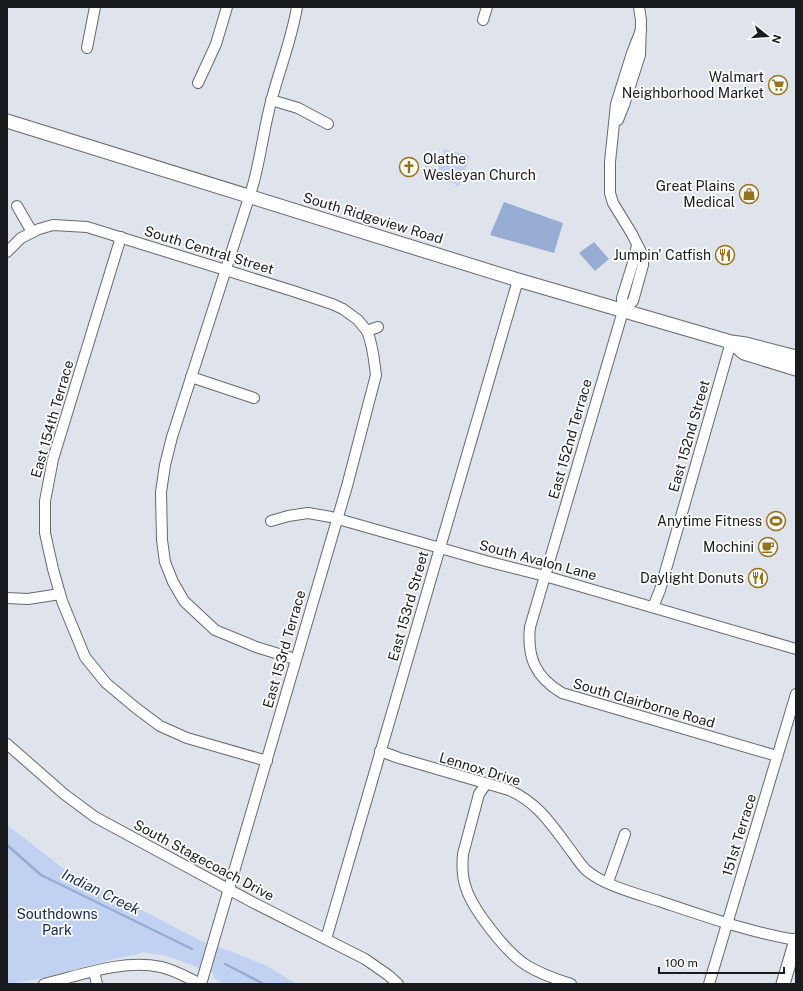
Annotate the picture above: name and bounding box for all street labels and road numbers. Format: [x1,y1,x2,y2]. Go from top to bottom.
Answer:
street label: South Ridgeview Road [301,189,445,247]
street label: South Central Street [142,223,276,277]
street label: East 154th Terrace [28,358,76,480]
street label: East 152nd Terrace [545,377,595,501]
street label: East 152nd Street [665,378,713,494]
street label: South Avalon Lane [478,537,599,583]
street label: East 153rd Street [385,549,431,663]
street label: East 153rd Terrace [260,588,308,710]
street label: South Clairborne Road [571,675,717,731]
street label: Lennox Drive [437,749,523,789]
street label: 151st Terrace [719,792,759,878]
street label: South Stagecoach Drive [131,816,277,904]

